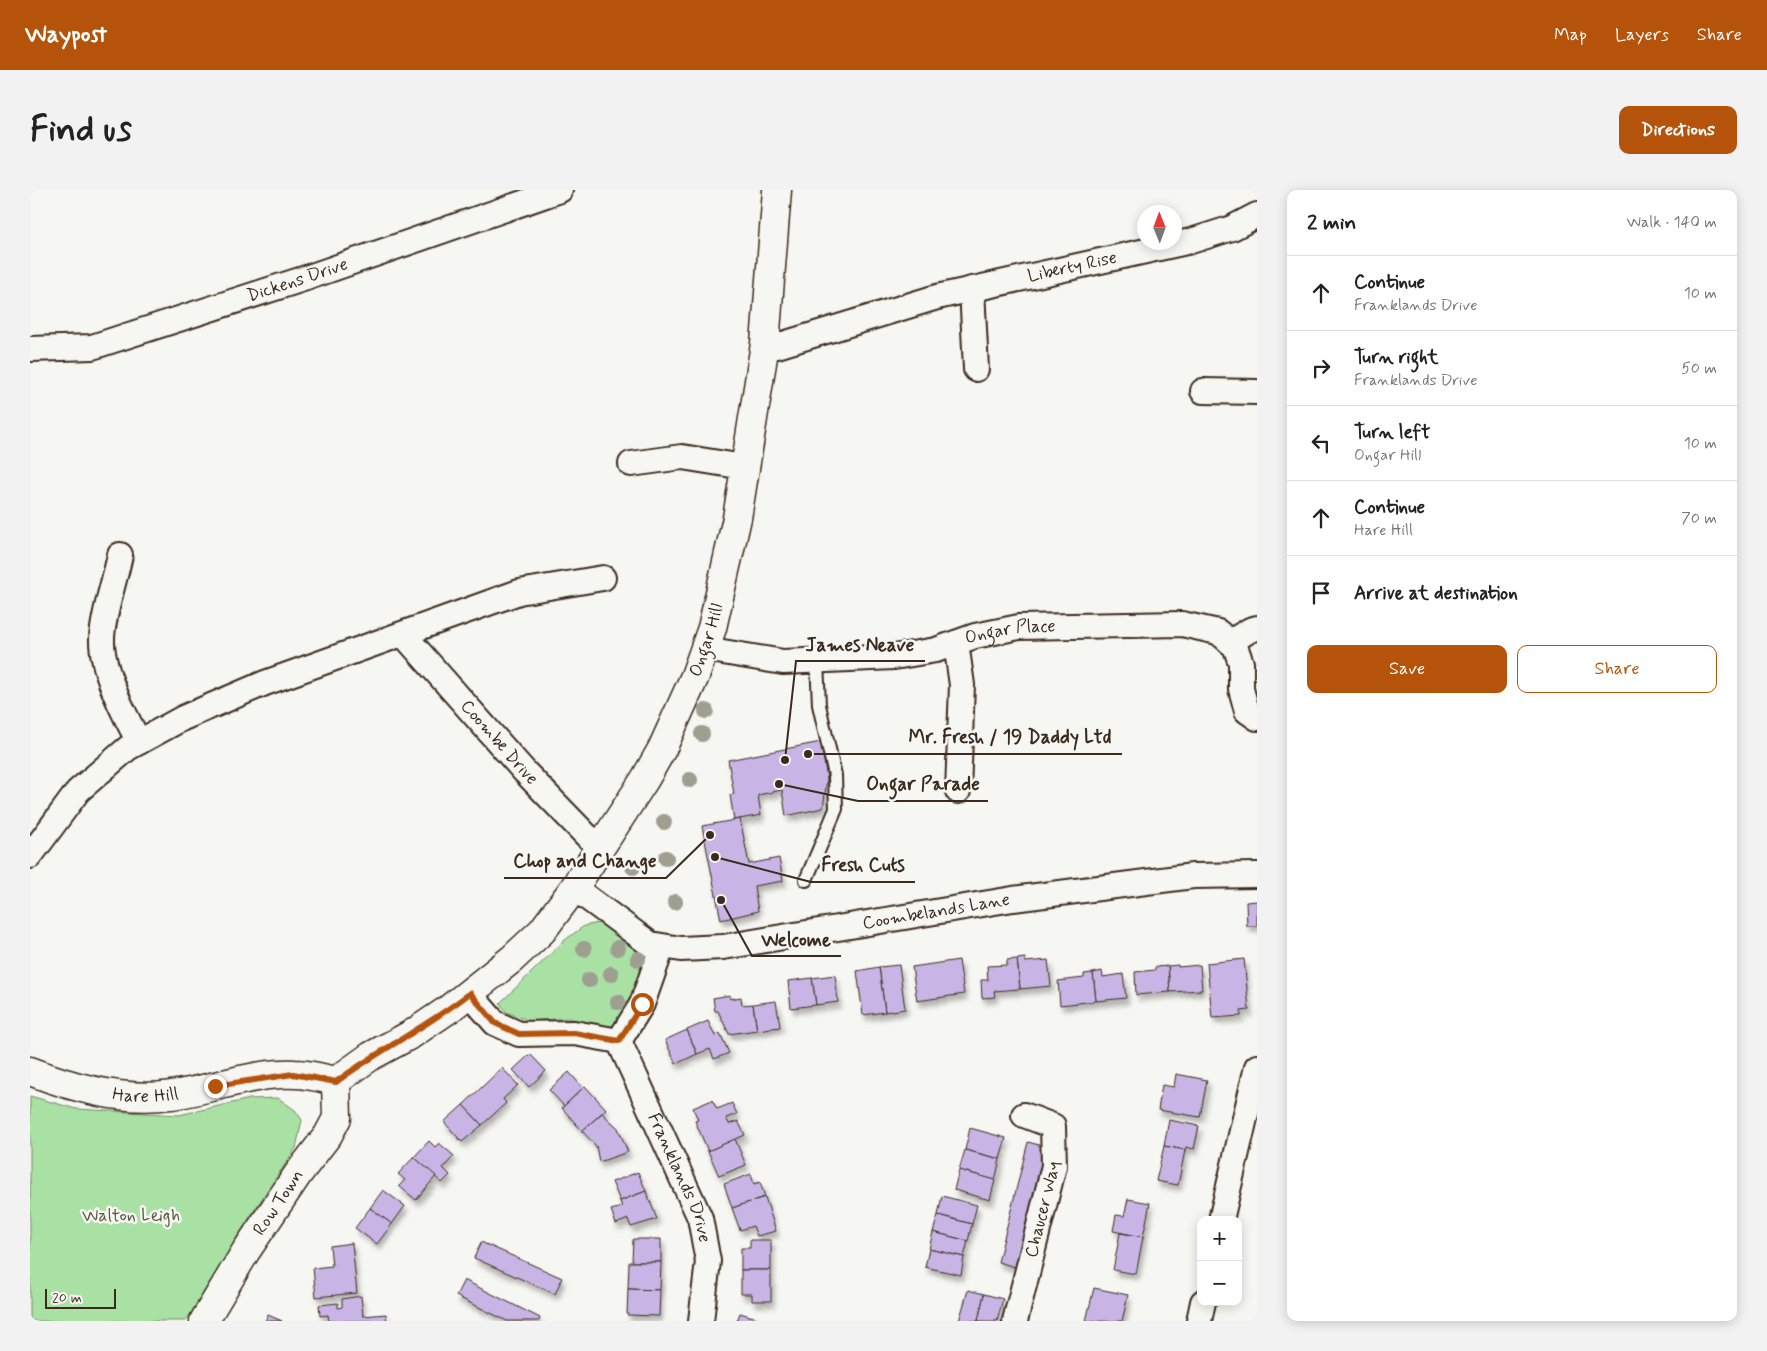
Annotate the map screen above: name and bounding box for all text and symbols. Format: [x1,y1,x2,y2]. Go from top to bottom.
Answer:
text: Waypost [25,20,107,51]
text: Map [1554,23,1587,47]
text: Layers [1615,23,1669,47]
text: Share [1697,23,1742,47]
button: Directions [1619,106,1737,154]
text: Find us [30,107,132,153]
north arrow [1137,205,1182,250]
text: 2 min [1307,209,1356,237]
text: Walk · 140 m [1627,212,1717,233]
street label: Liberty Rise [1025,246,1119,289]
street label: Dickens Drive [244,252,351,308]
text: Continue [1354,270,1425,295]
icon: ahead [1307,279,1335,307]
text: 10 m [1684,283,1717,304]
text: Franklands Drive [1354,295,1477,316]
text: Turn right [1354,345,1438,370]
icon: right [1307,354,1335,382]
text: 50 m [1681,358,1717,379]
text: Franklands Drive [1354,370,1477,391]
text: Turn left [1354,420,1430,445]
icon: left [1307,429,1335,457]
text: 10 m [1684,433,1717,454]
text: Ongar Hill [1354,445,1421,466]
text: Continue [1354,495,1425,520]
icon: ahead [1307,504,1335,532]
text: 70 m [1681,508,1717,529]
text: Hare Hill [1354,520,1413,541]
icon: arrive [1307,579,1335,607]
text: Arrive at destination [1354,581,1518,606]
street label: Ongar Hill [684,601,729,680]
street label: Ongar Place [962,614,1056,651]
callout: James Neave [796,627,925,661]
text: James Neave [806,633,914,658]
button: Save [1307,645,1507,693]
button: Share [1517,645,1717,693]
street label: Coombe Drive [455,695,543,790]
callout: Mr. Fresh / 19 Daddy Ltd [898,720,1122,754]
text: Mr. Fresh / 19 Daddy Ltd [908,725,1112,751]
callout: Ongar Parade [858,767,988,801]
text: Ongar Parade [866,772,980,800]
callout: Chop and Change [504,844,666,878]
callout: Fresh Cuts [811,848,915,882]
text: Chop and Change [513,849,657,875]
text: Fresh Cuts [821,853,905,878]
street label: Coombelands Lane [861,888,1012,936]
callout: Welcome [752,922,841,956]
text: Welcome [760,928,831,953]
route start [631,993,654,1016]
route end [204,1075,227,1098]
street label: Hare Hill [111,1082,180,1109]
street label: Franklands Drive [642,1109,716,1245]
street label: Chaucer Way [1019,1161,1066,1260]
street label: Row Town [248,1165,310,1240]
park label: Walton Leigh [82,1204,180,1228]
map controls [1197,1216,1242,1306]
button: + [1197,1216,1242,1261]
button: − [1197,1261,1242,1306]
scale bar [45,1286,116,1309]
text: 20 m [52,1289,82,1307]

